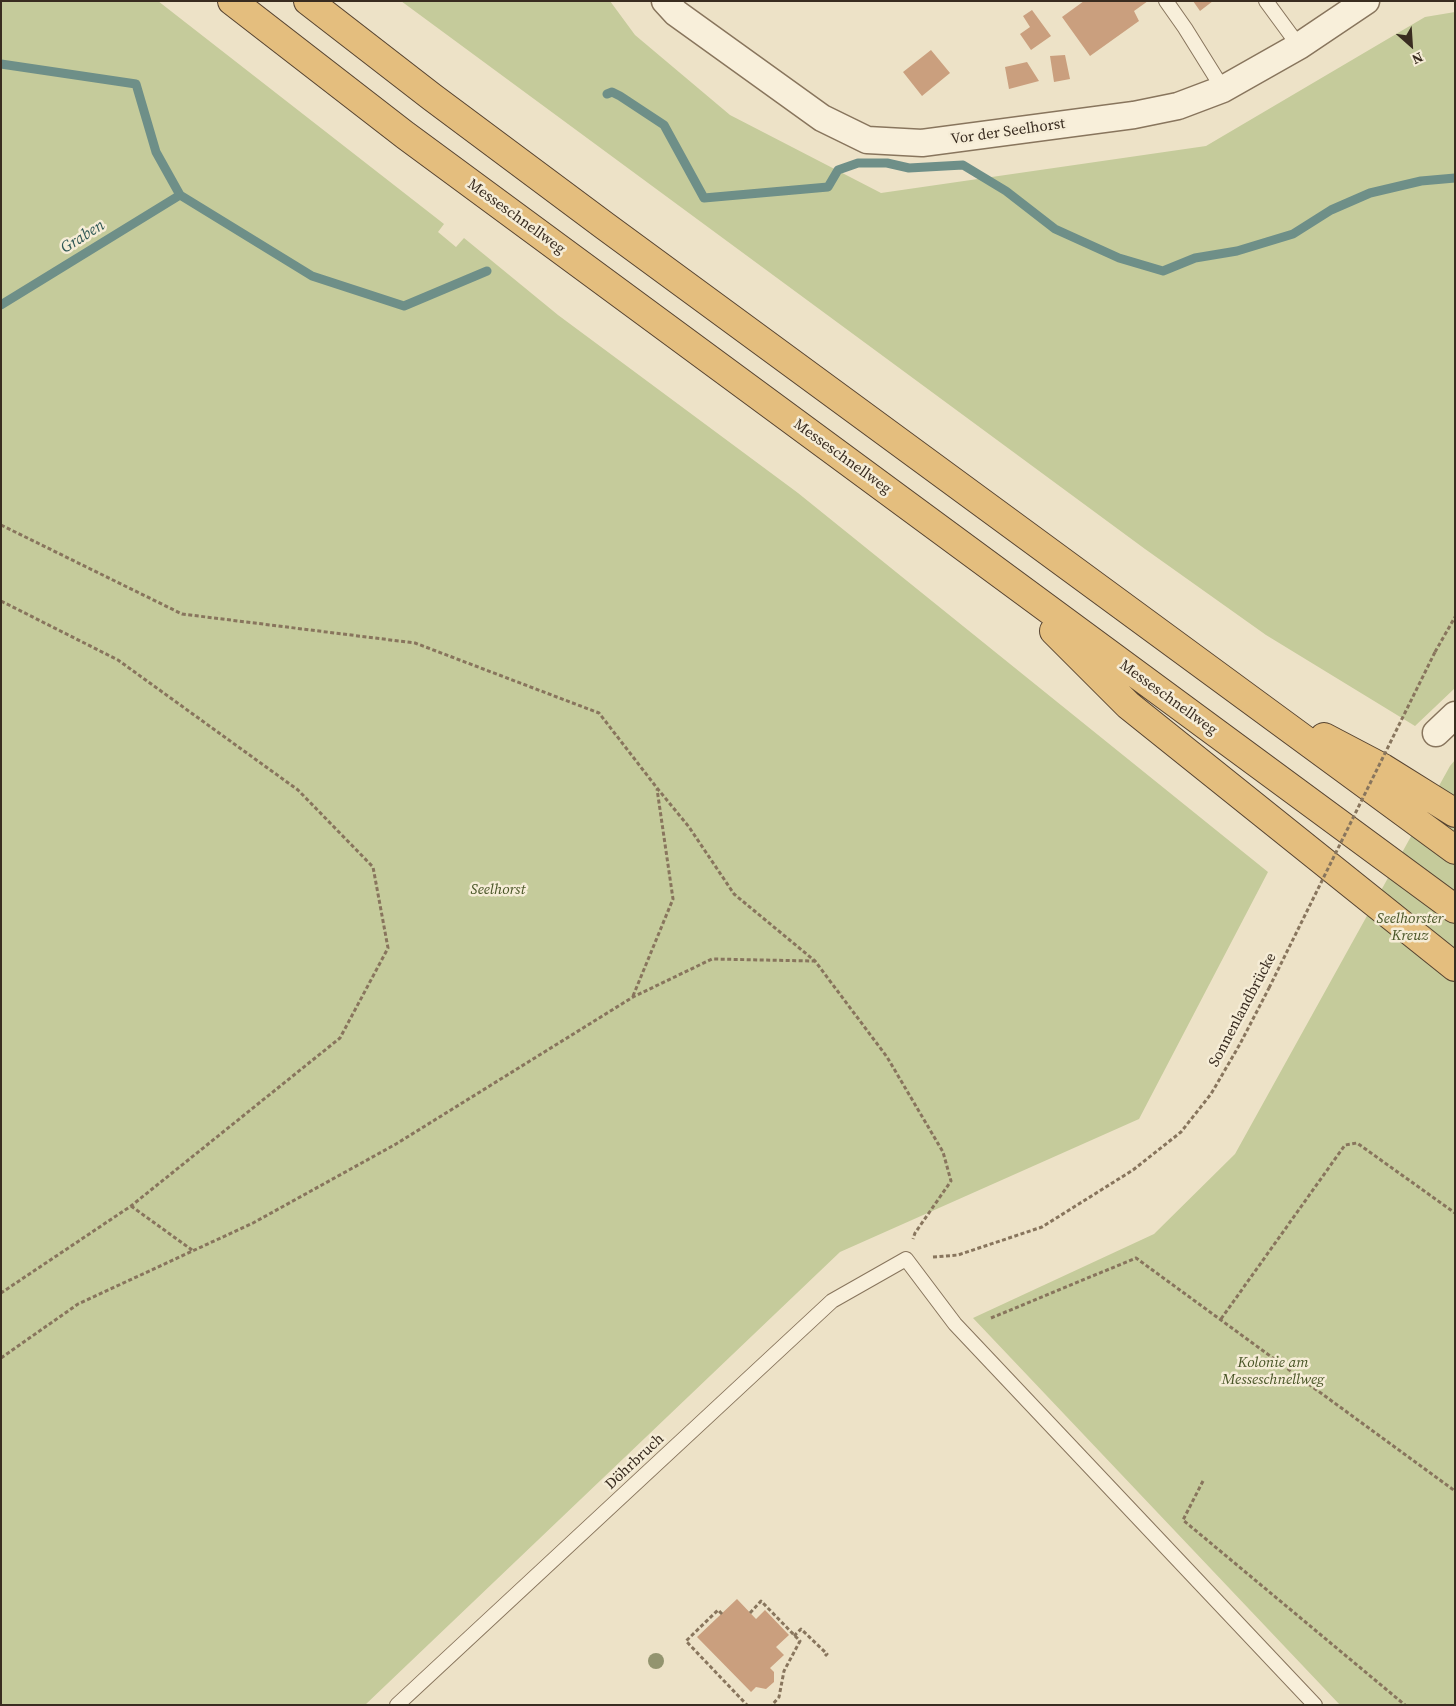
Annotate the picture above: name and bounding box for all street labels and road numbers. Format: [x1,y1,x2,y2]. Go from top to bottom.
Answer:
street label: Vor der Seelhorst [950,115,1066,149]
street label: Messeschnellweg [464,176,568,258]
street label: Messeschnellweg [790,416,894,498]
street label: Messeschnellweg [1116,657,1220,739]
street label: Sonnenlandbrücke [1205,950,1281,1070]
street label: Döhrbruch [602,1430,668,1494]

